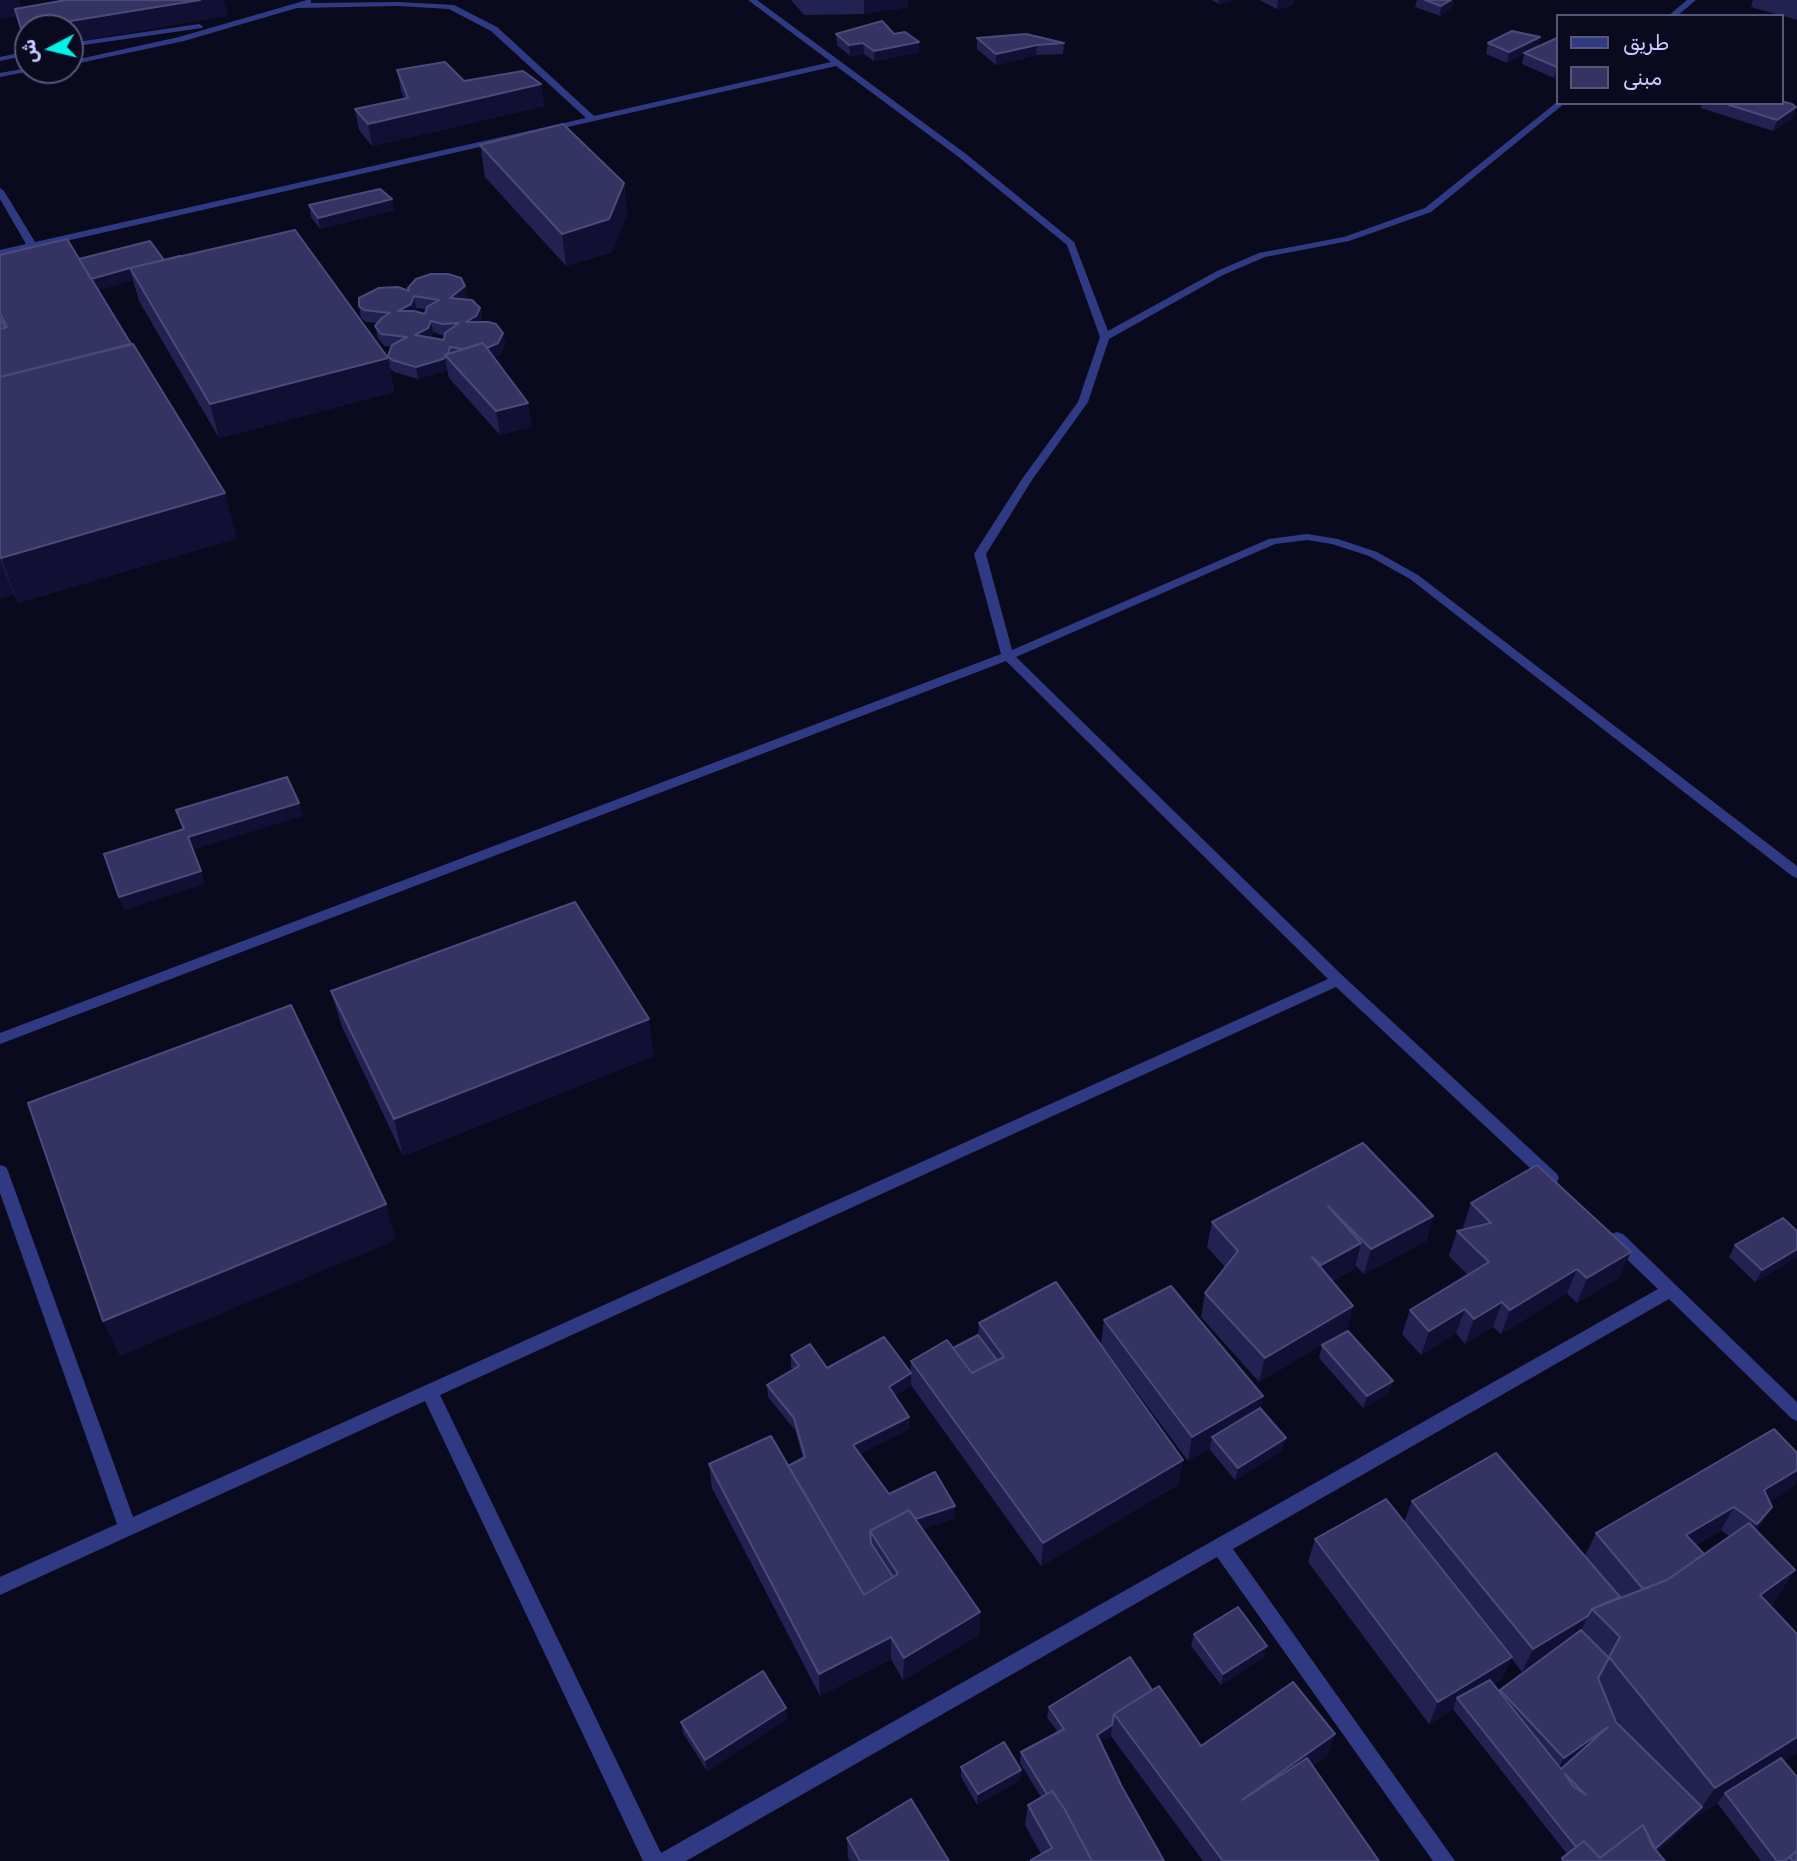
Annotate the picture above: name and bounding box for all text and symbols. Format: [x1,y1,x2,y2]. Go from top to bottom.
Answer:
north arrow [14,14,84,84]
legend [1556,14,1783,105]
text: طريق [1623,30,1669,55]
text: ش [17,38,43,65]
text: مبنى [1623,65,1662,90]

